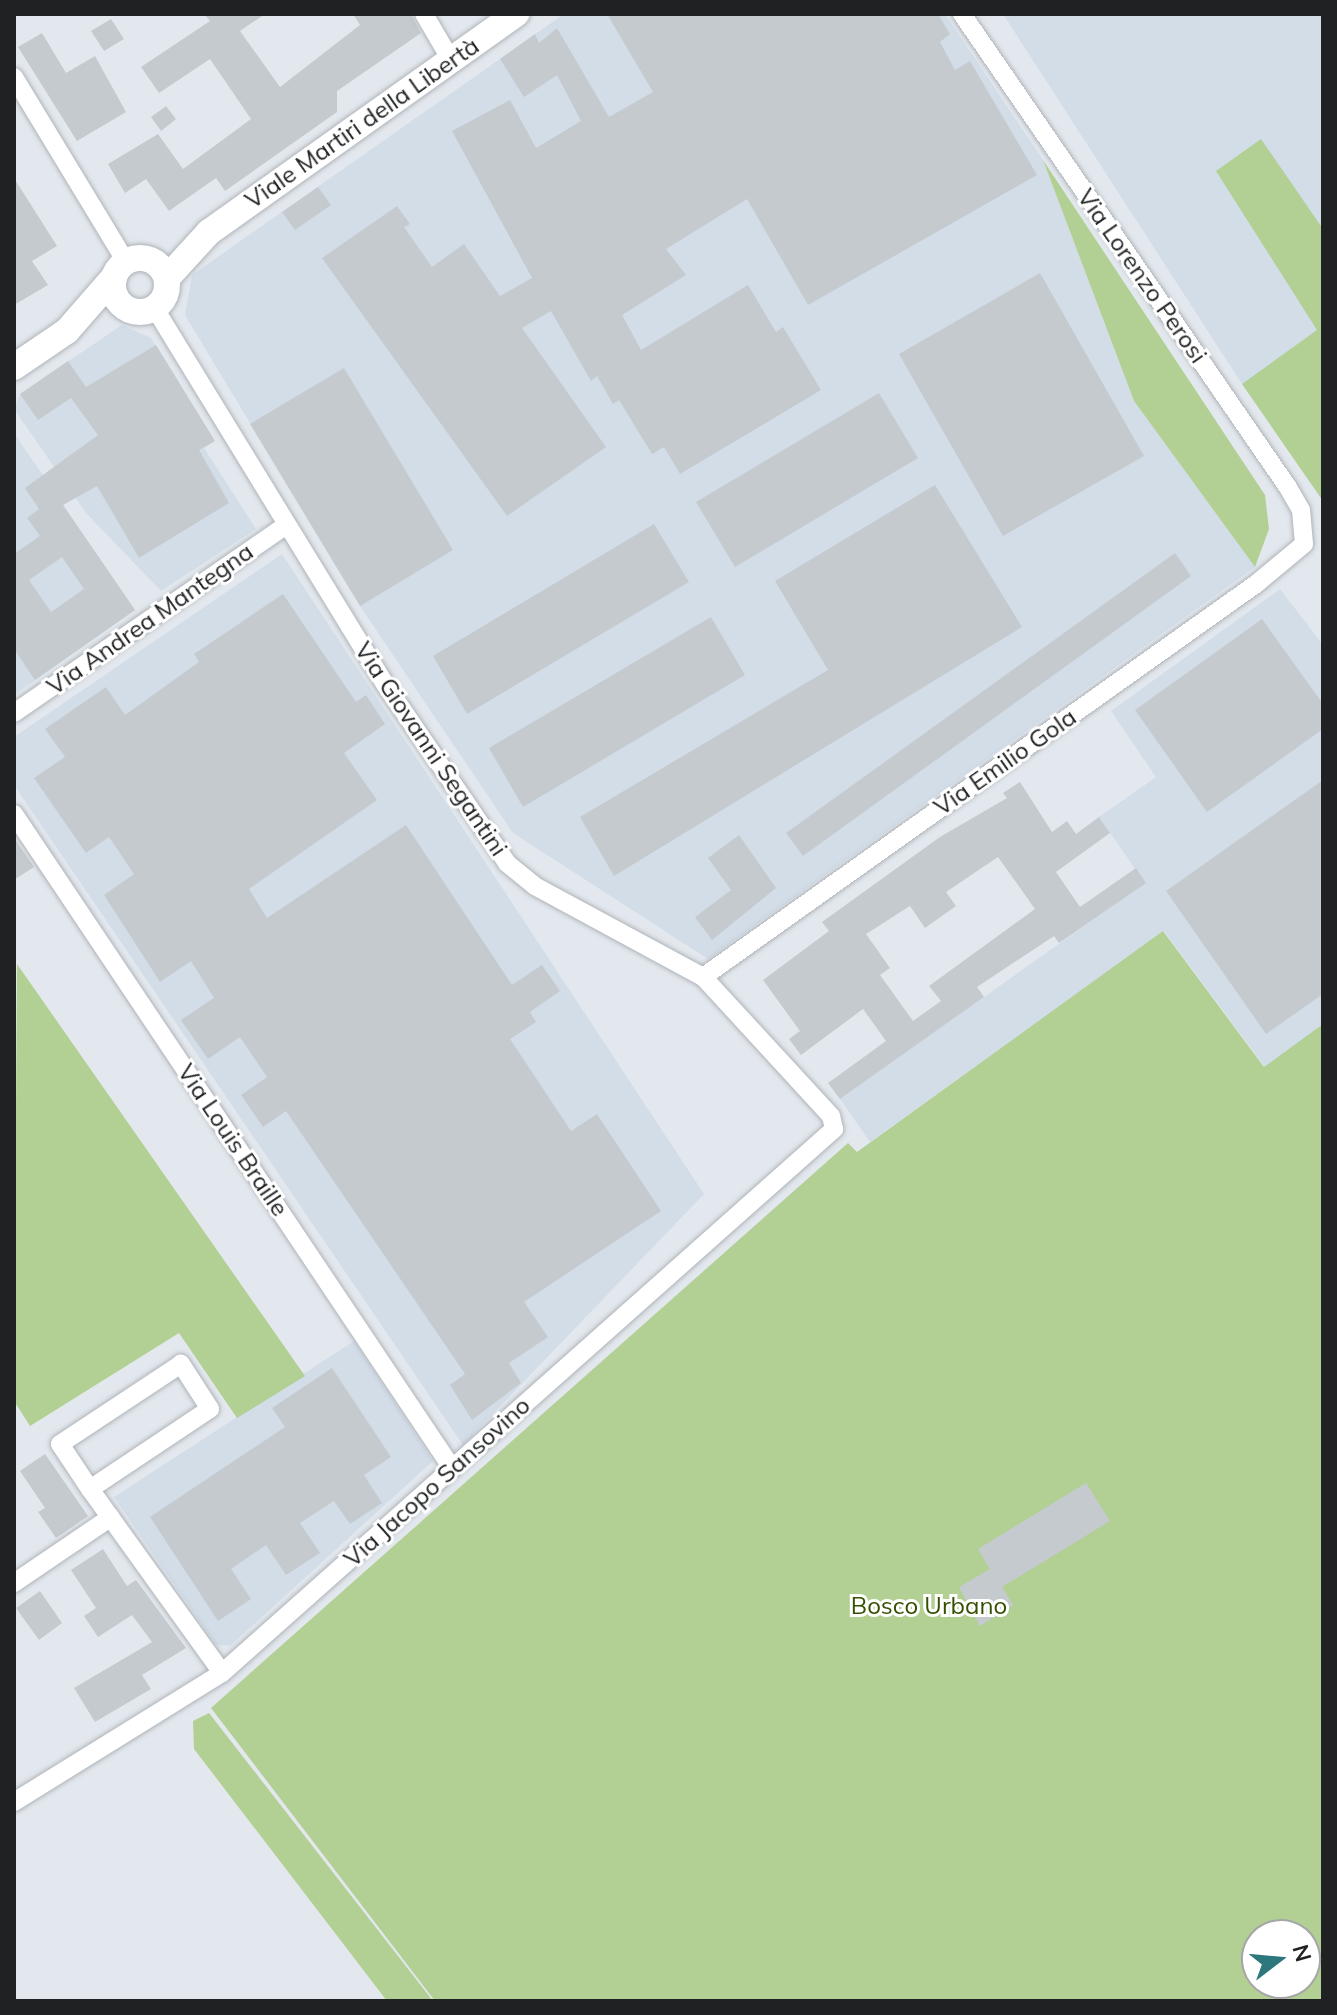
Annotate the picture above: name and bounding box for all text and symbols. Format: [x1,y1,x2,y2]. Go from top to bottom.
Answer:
street label: Viale Martiri della Libertà [239,31,485,215]
street label: Via Lorenzo Perosi [1071,184,1213,368]
street label: Via Andrea Mantegna [41,537,259,701]
street label: Via Giovanni Segantini [349,637,513,861]
street label: Via Emilio Gola [928,702,1082,822]
street label: Via Louis Braille [172,1059,294,1221]
street label: Via Jacopo Sansovino [338,1391,536,1573]
park label: Bosco Urbano [851,1592,1007,1620]
north arrow [1241,1919,1321,1999]
text: N [1286,1941,1318,1965]

